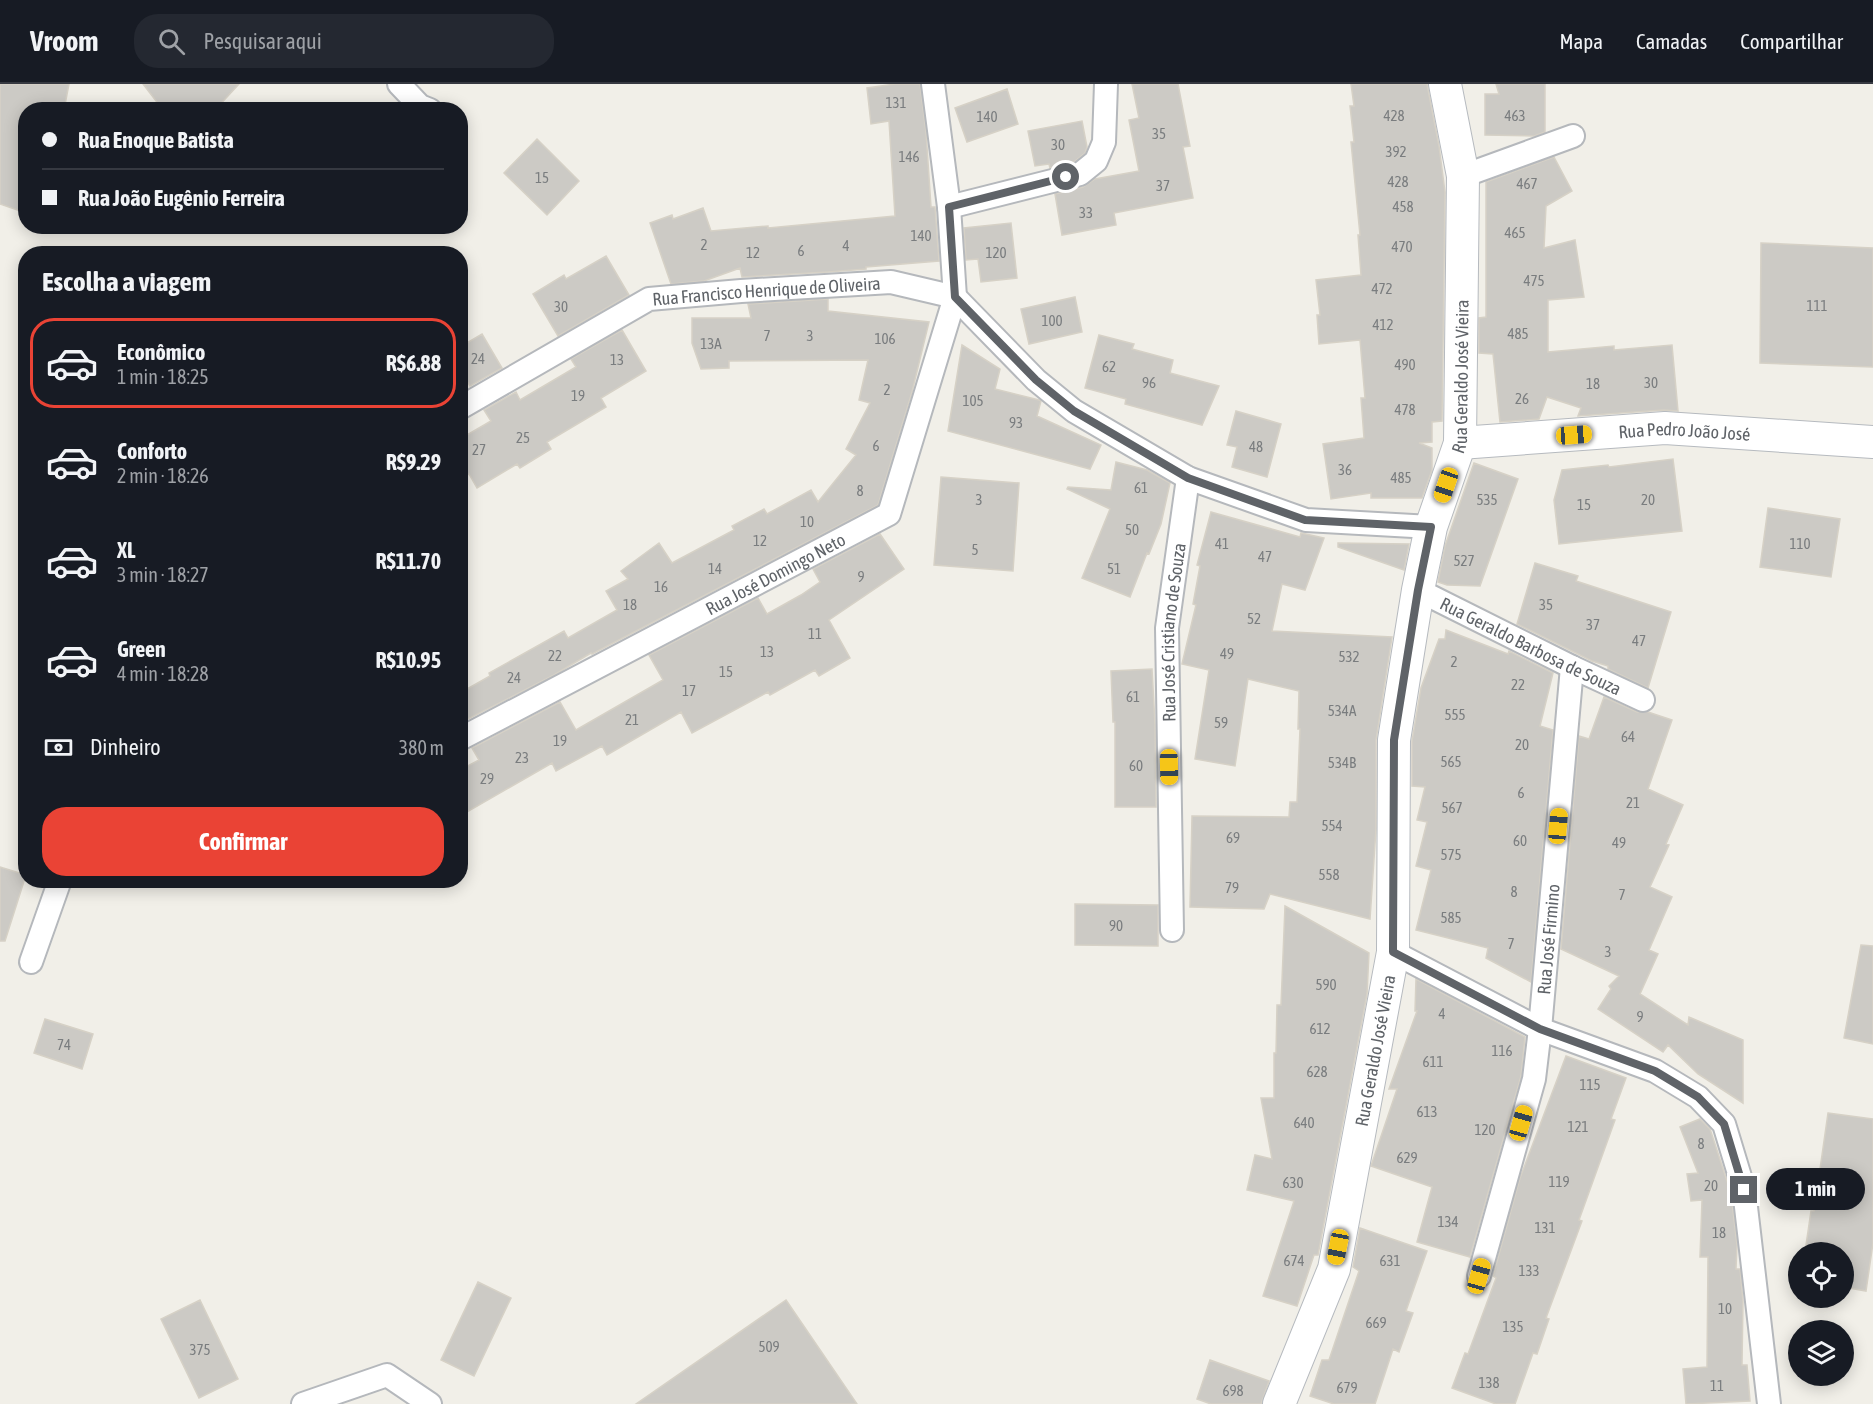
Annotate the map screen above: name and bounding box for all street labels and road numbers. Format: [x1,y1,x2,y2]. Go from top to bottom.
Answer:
street label: Rua Francisco Henrique de Oliveira [652,272,881,309]
street label: Rua Geraldo José Vieira [1447,299,1472,456]
street label: Rua Pedro João José [1618,417,1751,444]
street label: Rua José Domingo Neto [702,528,849,619]
street label: Rua José Cristiano de Souza [1156,541,1189,722]
street label: Rua Geraldo Barbosa de Souza [1437,592,1625,699]
street label: Rua José Firmino [1533,883,1563,995]
street label: Rua Geraldo José Vieira [1350,973,1399,1128]

